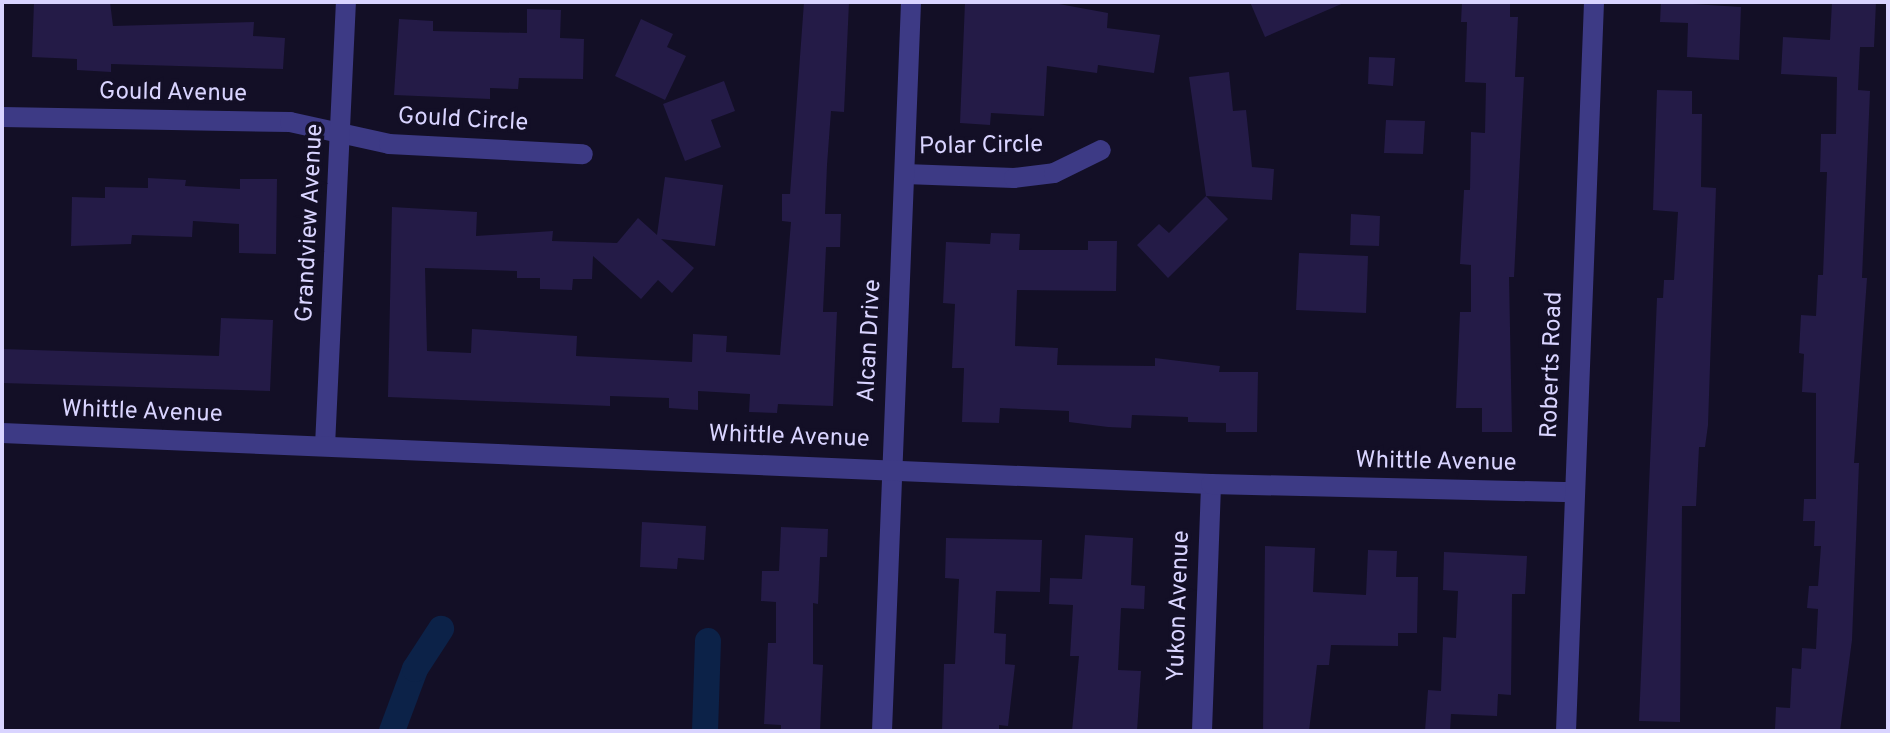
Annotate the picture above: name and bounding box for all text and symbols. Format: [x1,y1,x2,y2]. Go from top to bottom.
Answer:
street label: Gould Avenue [98,78,248,110]
street label: Gould Circle [397,103,529,139]
street label: Grandview Avenue [291,123,331,323]
street label: Polar Circle [919,132,1043,162]
street label: Alcan Drive [853,279,889,403]
street label: Roberts Road [1536,291,1570,439]
street label: Whittle Avenue [60,396,224,430]
street label: Whittle Avenue [707,421,871,455]
street label: Whittle Avenue [1355,447,1517,479]
street label: Yukon Avenue [1163,530,1197,682]

